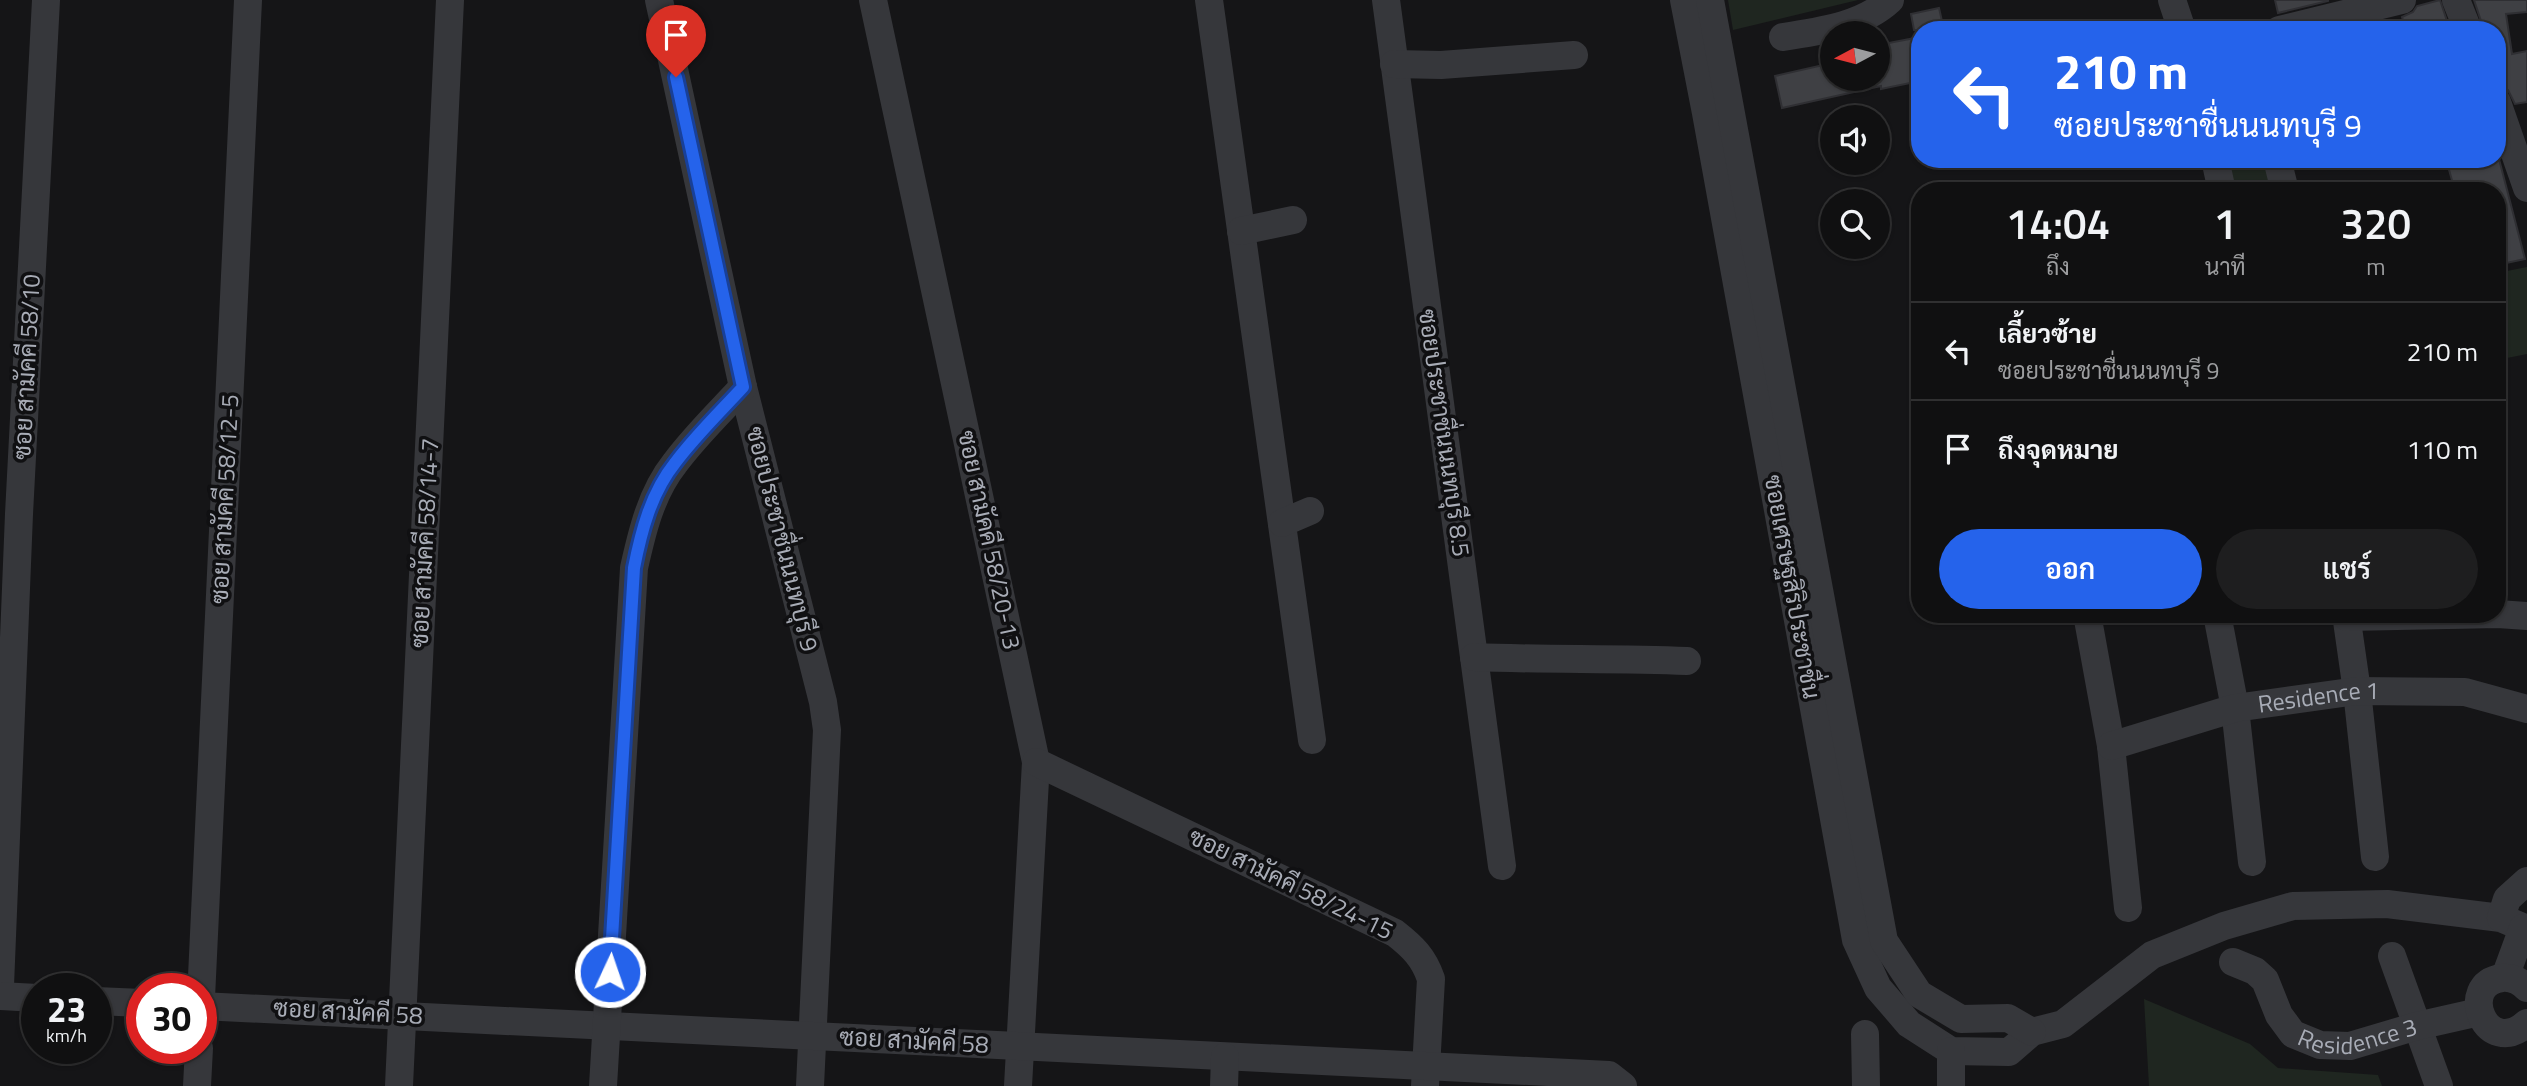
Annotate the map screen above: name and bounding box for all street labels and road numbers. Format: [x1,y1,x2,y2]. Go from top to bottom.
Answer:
street label: ซอย สามัคคี 58/10 [3,273,49,461]
street label: ซอยประชาชื่นนนทบุรี 8.5 [1410,307,1482,559]
street label: ซอย สามัคคี 58/12-5 [201,393,247,605]
street label: ซอยประชาชื่นนนทบุรี 9 [738,422,830,655]
street label: ซอย สามัคคี 58/20-13 [949,427,1031,653]
street label: ซอย สามัคคี 58/14-7 [401,437,447,649]
street label: ซอยเศรษฐสิริประชาชื่น [1756,472,1832,702]
street label: Residence 1 [2255,672,2379,722]
street label: ซอย สามัคคี 58/24-15 [1183,818,1400,948]
street label: ซอย สามัคคี 58 [273,989,424,1033]
street label: Residence 3 [2293,1008,2421,1063]
street label: ซอย สามัคคี 58 [839,1018,990,1062]

